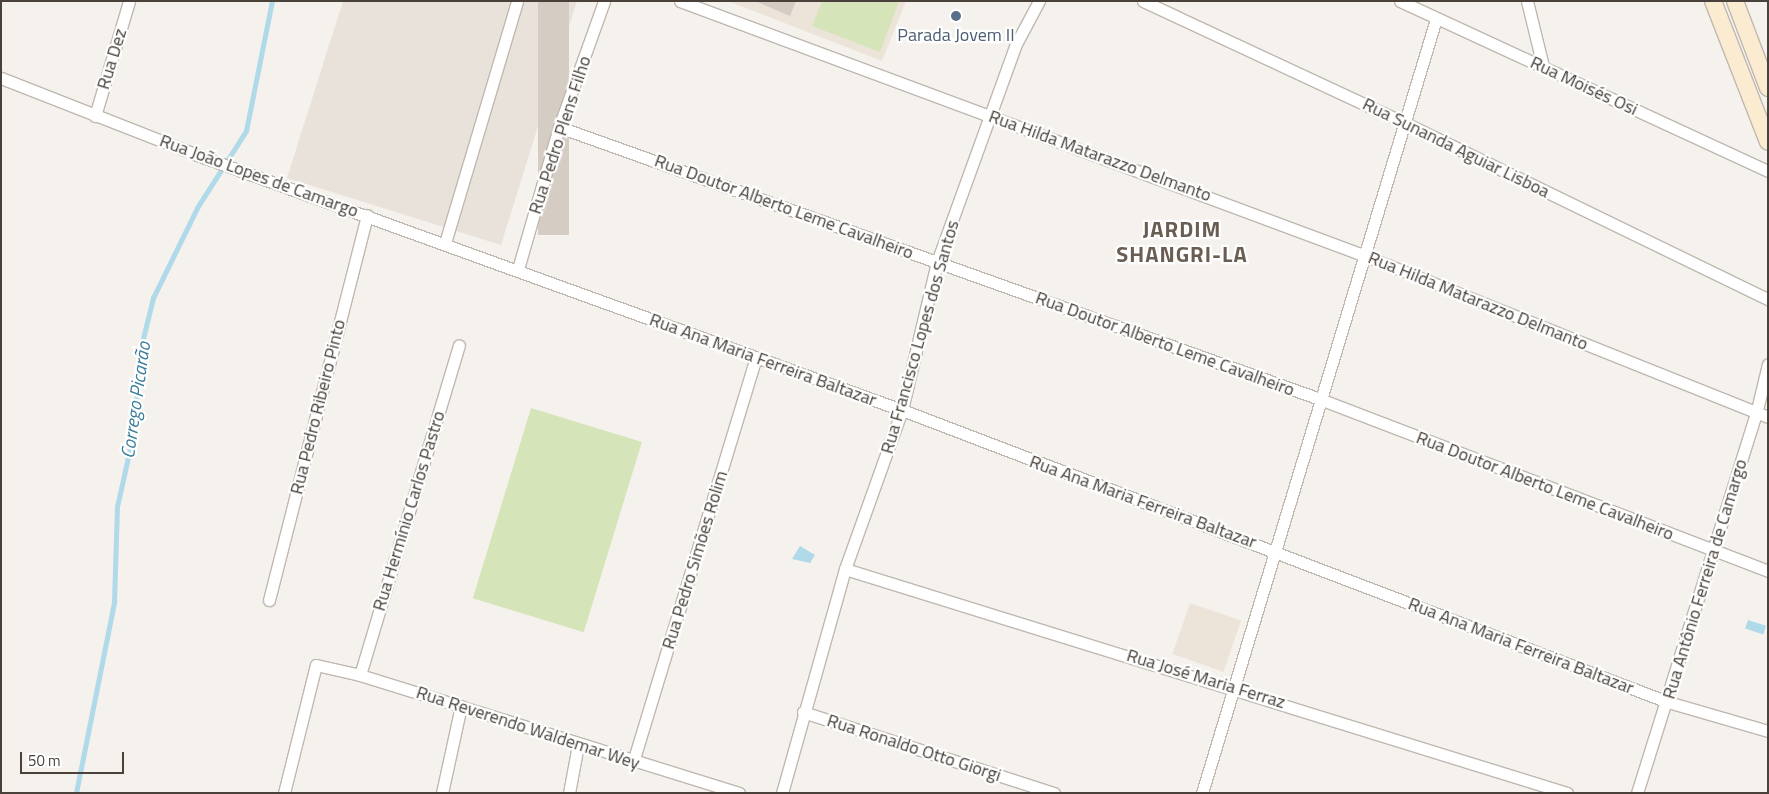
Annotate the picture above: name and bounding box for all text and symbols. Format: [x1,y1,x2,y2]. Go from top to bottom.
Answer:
marker: Parada Jovem II [950,10,962,22]
place label: Parada Jovem II [897,24,1015,46]
street label: Rua Dez [93,26,131,92]
street label: Rua Moisés Osi [1527,52,1641,120]
street label: Rua Pedro Plens Filho [524,53,596,217]
street label: Rua Sunanda Aguiar Lisboa [1359,93,1553,203]
street label: Rua Hilda Matarazzo Delmanto [986,106,1214,206]
street label: Rua João Lopes de Camargo [157,130,361,222]
street label: Rua Doutor Alberto Leme Cavalheiro [652,150,916,264]
district label: JARDIM SHANGRI-LA [1115,216,1249,268]
street label: Rua Francisco Lopes dos Santos [876,218,964,456]
street label: Rua Hilda Matarazzo Delmanto [1365,247,1591,355]
street label: Rua Doutor Alberto Leme Cavalheiro [1033,287,1297,401]
street label: Rua Ana Maria Ferreira Baltazar [647,309,879,411]
street label: Rua Pedro Ribeiro Pinto [286,317,350,497]
water label: Corrego Picarão [116,340,154,460]
street label: Rua Hermínio Carlos Pastro [368,408,450,614]
street label: Rua Doutor Alberto Leme Cavalheiro [1413,427,1677,545]
street label: Rua Ana Maria Ferreira Baltazar [1027,451,1259,553]
street label: Rua Antônio Ferreira de Camargo [1658,456,1752,702]
street label: Rua Pedro Simões Rolim [658,468,732,652]
street label: Rua Ana Maria Ferreira Baltazar [1405,593,1637,699]
street label: Rua José Maria Ferraz [1124,645,1288,713]
street label: Rua Reverendo Waldemar Wey [414,682,642,774]
street label: Rua Ronaldo Otto Giorgi [824,710,1004,786]
scale bar [22,742,126,774]
text: 50 m [28,749,61,772]

